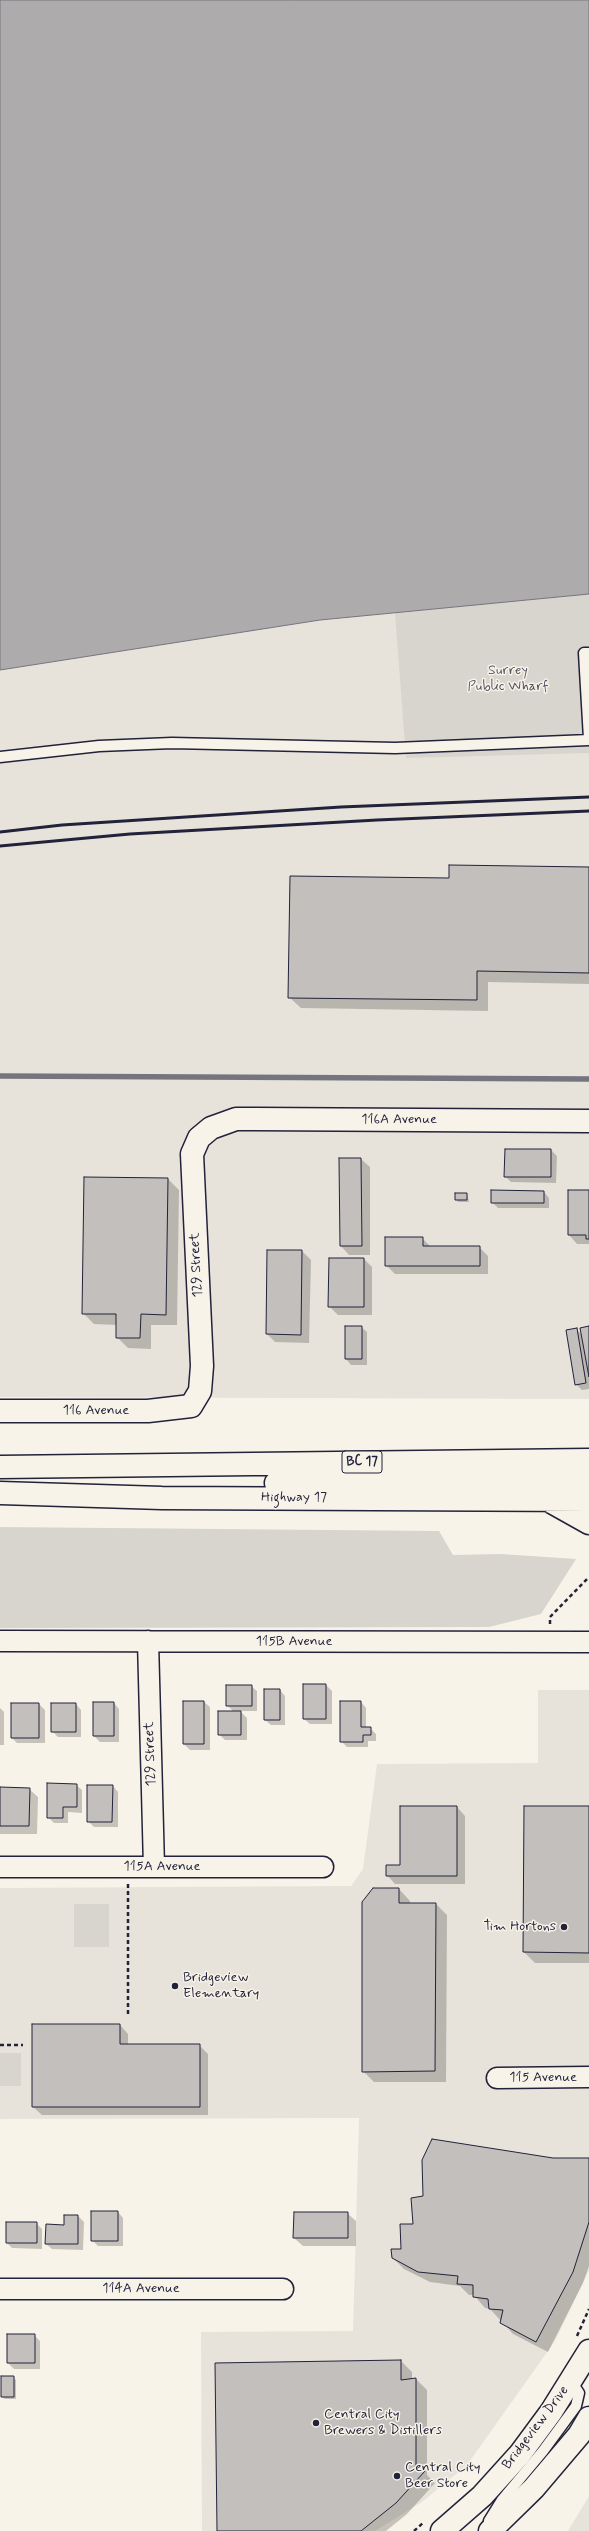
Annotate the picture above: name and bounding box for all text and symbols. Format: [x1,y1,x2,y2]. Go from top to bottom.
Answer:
park label: Surrey Public Wharf [467,663,549,696]
street label: 116A Avenue [361,1112,437,1128]
street label: 129 Street [187,1232,207,1298]
street label: 116 Avenue [63,1403,129,1419]
road number: BC 17 [342,1451,382,1473]
street label: Highway 17 [261,1490,327,1506]
street label: 115B Avenue [256,1634,332,1650]
street label: 129 Street [141,1721,161,1787]
street label: 115A Avenue [124,1859,200,1875]
place label: Tim Hortons [483,1919,556,1935]
marker: Tim Hortons [559,1922,569,1932]
place label: Bridgeview Elementary [183,1970,259,2002]
marker: Bridgeview Elementary [170,1981,180,1991]
street label: 115 Avenue [509,2070,577,2086]
street label: 114A Avenue [102,2281,180,2297]
street label: Bridgeview Drive [499,2383,573,2473]
place label: Central City Brewers & Distillers [324,2407,442,2440]
marker: Central City Brewers & Distillers [311,2418,321,2428]
place label: Central City Beer Store [405,2460,481,2492]
marker: Central City Beer Store [392,2471,402,2481]

